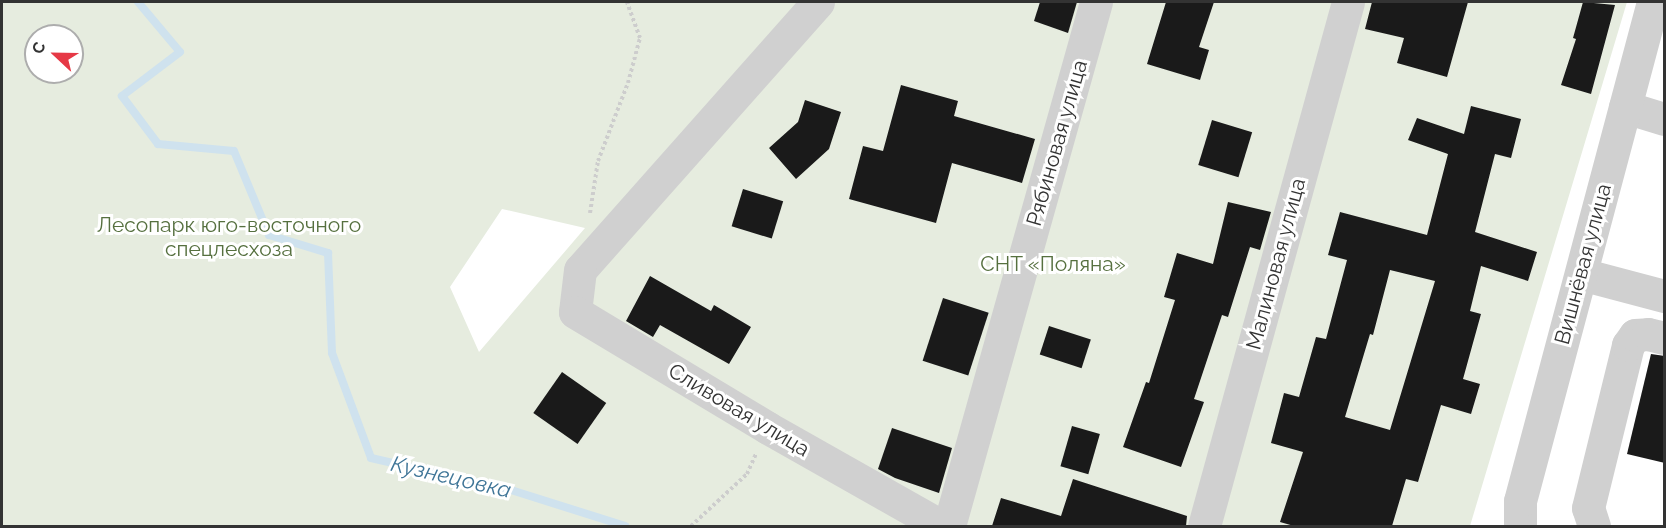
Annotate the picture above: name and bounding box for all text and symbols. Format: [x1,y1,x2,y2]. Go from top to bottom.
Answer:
north arrow [24,24,84,84]
text: С [28,39,50,56]
street label: Рябиновая улица [1021,57,1093,229]
street label: Малиновая улица [1241,175,1311,353]
street label: Вишнёвая улица [1549,181,1617,347]
park label: Лесопарк юго-восточного спецлесхоза [97,212,361,262]
park label: СНТ «Поляна» [980,251,1126,277]
street label: Сливовая улица [664,358,814,462]
water label: Кузнецовка [388,450,514,504]

